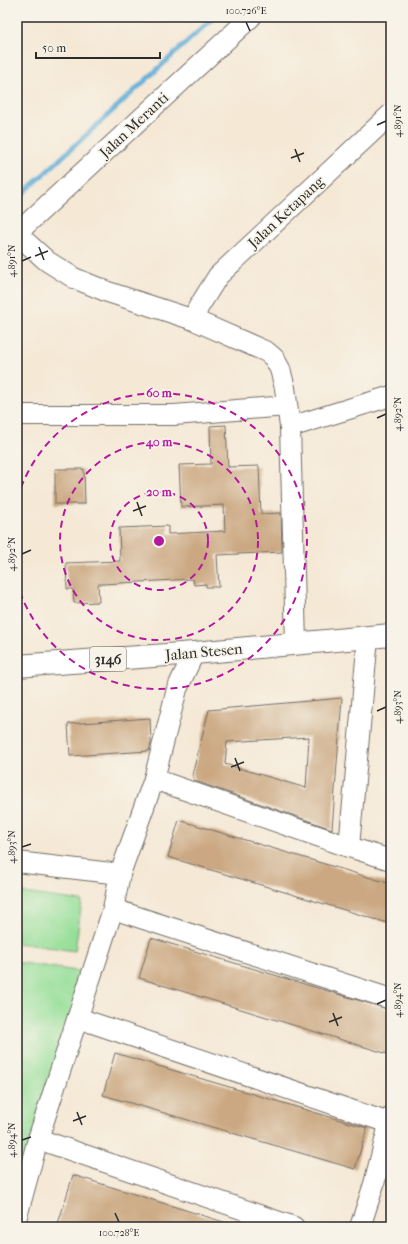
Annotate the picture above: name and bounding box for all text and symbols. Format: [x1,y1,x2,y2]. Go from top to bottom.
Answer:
text: 100.726°E [225,5,267,17]
scale bar [36,34,160,60]
text: 50 m [42,41,66,55]
street label: Jalan Meranti [95,88,173,162]
text: 4.891°N [392,104,404,138]
street label: Jalan Ketapang [244,172,328,252]
text: 4.891°N [6,244,18,278]
text: 60 m [146,386,173,400]
text: 4.892°N [392,396,404,431]
text: 40 m [145,435,173,450]
text: 20 m [146,485,173,499]
centre of rings [152,534,166,548]
text: 4.892°N [6,536,18,571]
street label: Jalan Stesen [164,640,244,664]
road number: 3146 [90,647,126,671]
text: 4.893°N [392,690,404,724]
text: 4.893°N [6,830,18,864]
text: 4.894°N [392,982,404,1018]
text: 4.894°N [6,1122,18,1158]
text: 100.728°E [99,1227,139,1239]

